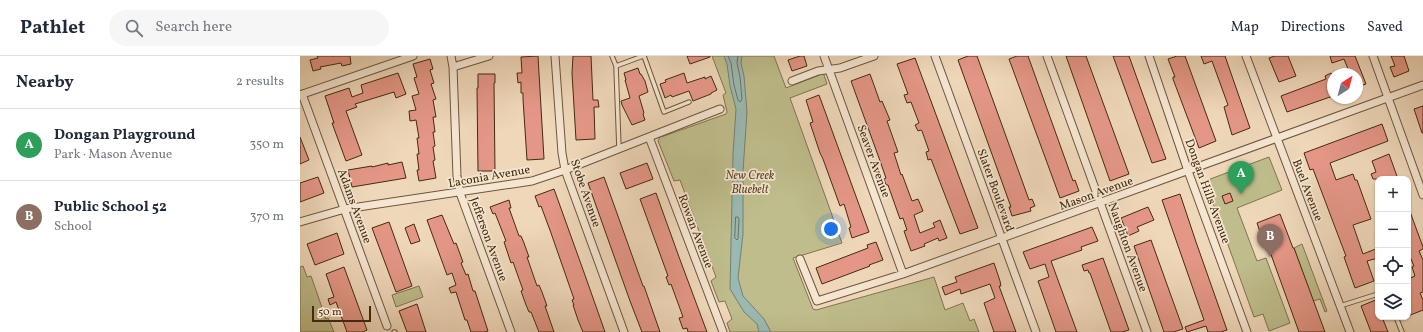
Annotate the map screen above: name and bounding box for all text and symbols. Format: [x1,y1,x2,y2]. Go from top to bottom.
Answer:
search box [109,10,389,46]
text: Pathlet [20,15,85,41]
icon: search [123,17,145,39]
text: Search here [155,17,232,38]
text: Map [1231,18,1259,37]
text: Directions [1281,18,1345,37]
text: Saved [1367,18,1403,37]
north arrow [1327,68,1363,104]
text: Nearby [16,71,74,94]
text: 2 results [236,73,284,91]
street label: Seaver Avenue [852,123,894,200]
text: Dongan Playground [54,125,195,146]
text: A [24,136,34,154]
text: 350 m [249,136,284,154]
street label: Dongan Hills Avenue [1181,137,1234,246]
text: Park · Mason Avenue [54,146,172,164]
street label: Slater Boulevard [973,147,1018,234]
street label: Stobe Avenue [566,157,604,230]
street label: Buel Avenue [1288,157,1326,224]
pin: A [1228,161,1254,194]
street label: Laconia Avenue [447,162,532,192]
street label: Adams Avenue [333,167,375,246]
park label: New Creek Bluebelt [726,168,775,198]
street label: Mason Avenue [1057,173,1136,215]
map controls [1375,176,1411,320]
button: + [1375,176,1411,212]
street label: Rowan Avenue [674,192,717,271]
street label: Jefferson Avenue [465,195,511,284]
text: Public School 52 [54,197,167,218]
street label: Naughton Avenue [1103,200,1151,295]
text: B [25,208,33,226]
text: 370 m [250,208,284,226]
button: − [1375,212,1411,248]
text: School [54,218,92,236]
your location [821,219,841,239]
pin: B [1257,224,1283,257]
button: locate [1375,248,1411,284]
button: layers [1375,284,1411,320]
scale bar [312,304,371,323]
text: 50 m [318,305,342,320]

